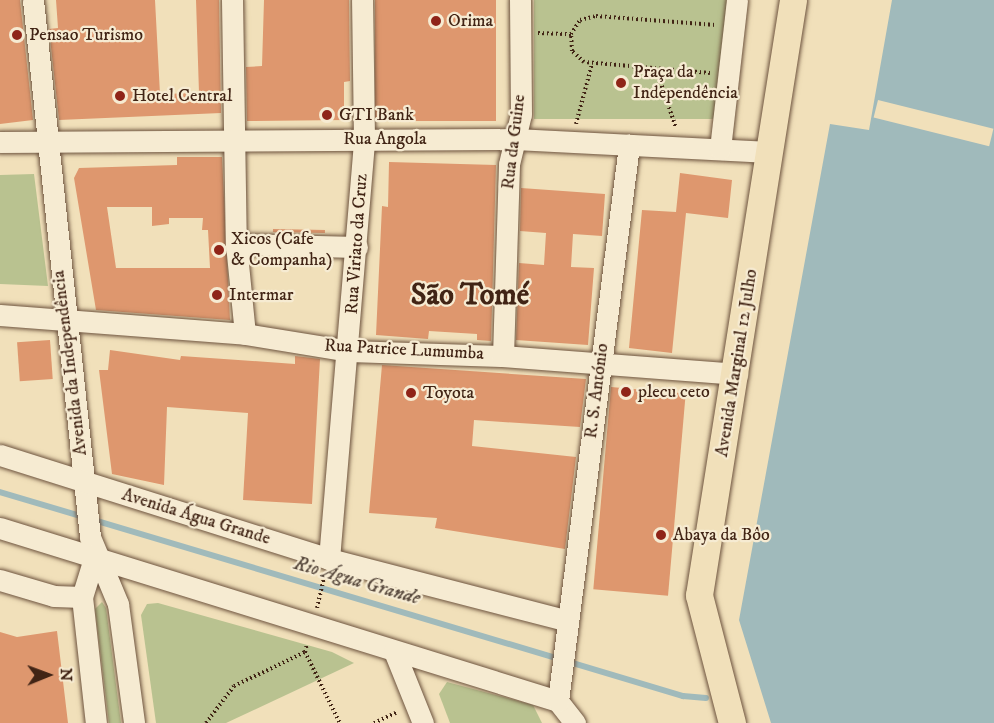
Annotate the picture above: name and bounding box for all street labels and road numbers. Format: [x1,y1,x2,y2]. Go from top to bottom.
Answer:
street label: Rua da Guine [497,93,531,191]
street label: Rua Angola [343,128,427,150]
street label: Rua Viriato da Cruz [341,173,373,315]
street label: Avenida Marginal 12 Julho [711,268,763,458]
street label: Avenida da Independência [48,269,92,457]
street label: Rua Patrice Lumumba [324,335,484,365]
street label: R. S. António [580,342,614,440]
street label: Avenida Água Grande [119,484,273,550]

